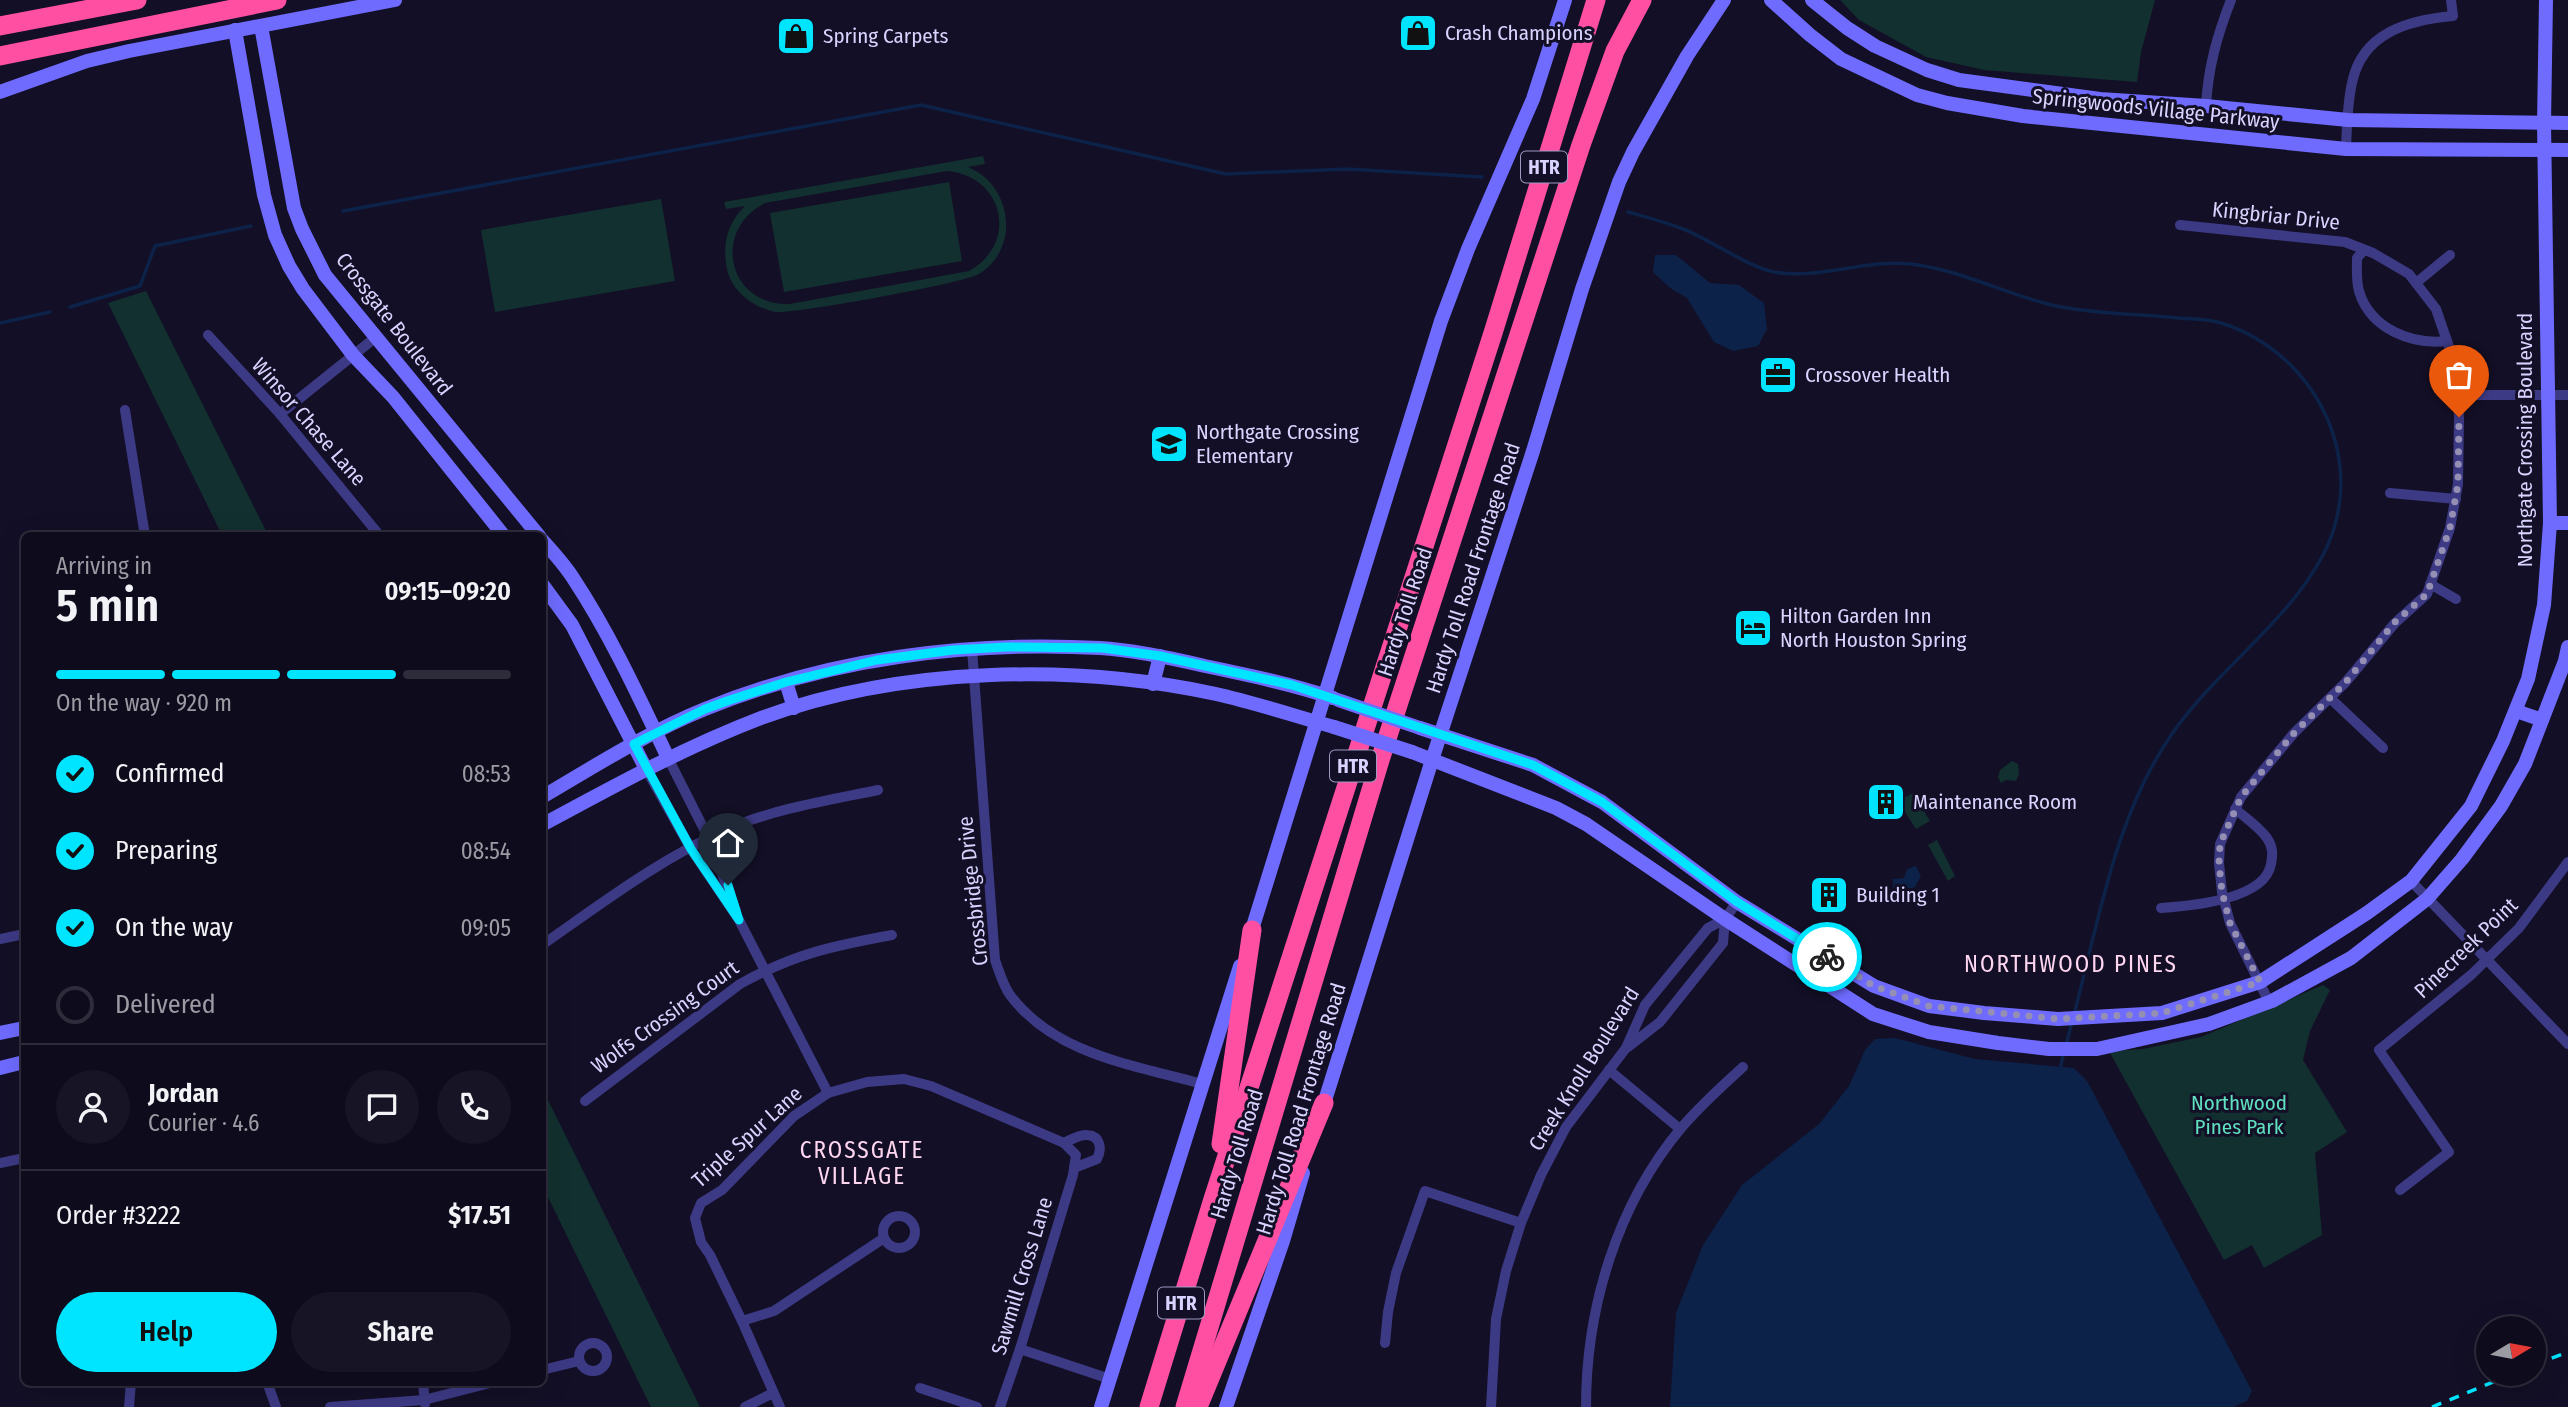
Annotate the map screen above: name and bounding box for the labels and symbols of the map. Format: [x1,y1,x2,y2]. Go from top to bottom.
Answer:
shop icon: Crash Champions [1397,12,1439,54]
shop icon: Spring Carpets [775,15,817,57]
place label: Crash Champions [1445,20,1593,46]
place label: Spring Carpets [823,23,949,49]
street label: Springwoods Village Parkway [2031,83,2281,135]
road number: HTR [1521,152,1567,182]
street label: Kingbriar Drive [2211,196,2341,236]
street label: Crossgate Boulevard [330,247,458,401]
street label: Northgate Crossing Boulevard [2512,313,2538,567]
pin [2429,345,2489,417]
street label: Winsor Chase Lane [246,353,372,491]
office icon: Crossover Health [1757,354,1799,396]
place label: Crossover Health [1805,362,1950,388]
place label: Northgate Crossing Elementary [1196,419,1359,469]
school or university icon: Northgate Crossing Elementary [1148,423,1190,465]
street label: Hardy Toll Road Frontage Road [1420,439,1526,697]
street label: Hardy Toll Road [1372,544,1438,680]
place label: Hilton Garden Inn North Houston Spring [1780,603,1967,653]
hotel icon: Hilton Garden Inn North Houston Spring [1732,607,1774,649]
road number: HTR [1330,750,1376,782]
building icon: Maintenance Room [1865,781,1907,823]
place label: Maintenance Room [1913,789,2077,815]
pin [698,813,758,885]
street label: Crossbridge Drive [952,815,994,967]
building icon: Building 1 [1808,874,1850,916]
place label: Building 1 [1856,882,1940,908]
street label: Pinecreek Point [2409,892,2523,1004]
courier [1792,922,1862,992]
district label: NORTHWOOD PINES [1964,950,2178,978]
street label: Wolfs Crossing Court [586,955,744,1079]
street label: Hardy Toll Road Frontage Road [1250,980,1352,1238]
street label: Creek Knoll Boulevard [1523,982,1645,1156]
street label: Triple Spur Lane [687,1081,807,1193]
street label: Hardy Toll Road [1205,1086,1269,1222]
park label: Northwood Pines Park [2191,1090,2287,1140]
district label: CROSSGATE VILLAGE [800,1136,924,1190]
street label: Sawmill Cross Lane [986,1194,1058,1358]
road number: HTR [1158,1288,1204,1318]
north arrow [2476,1316,2546,1386]

